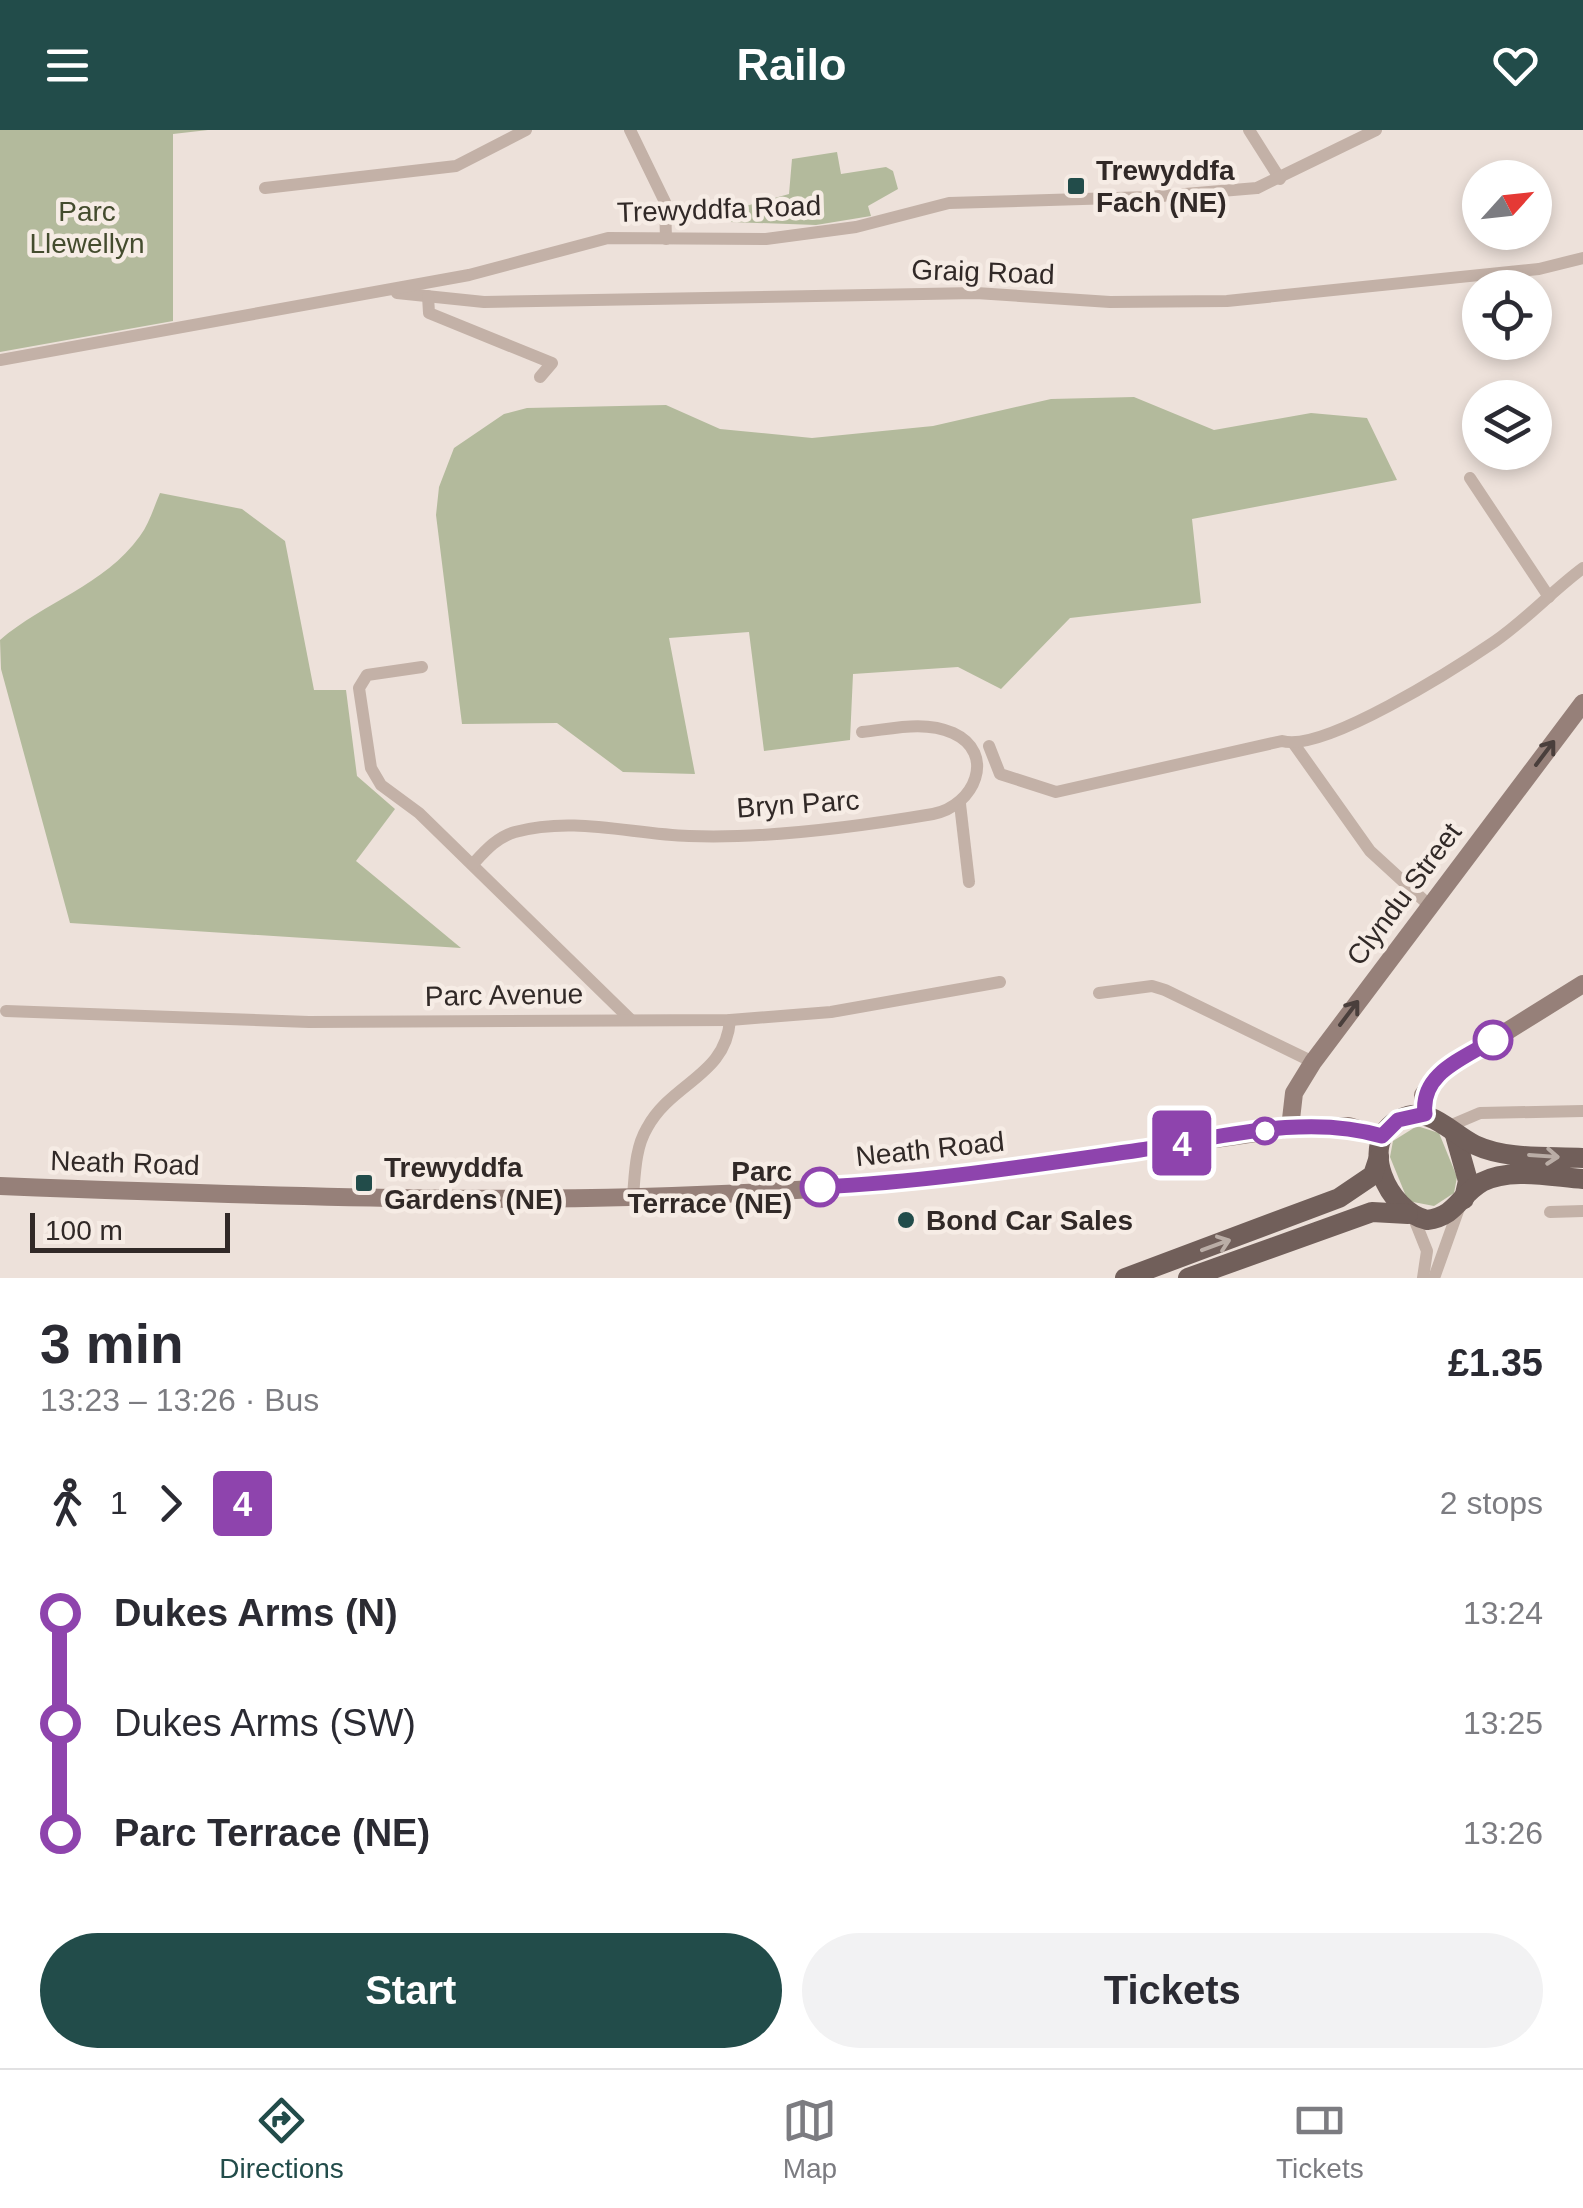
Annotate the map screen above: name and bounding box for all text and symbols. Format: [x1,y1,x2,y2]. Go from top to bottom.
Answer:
icon: menu [40,38,95,93]
icon: heart [1488,38,1543,93]
text: Railo [736,39,847,90]
place label: Trewyddfa Fach (NE) [1096,155,1235,218]
north arrow [1462,160,1552,250]
map controls [1462,160,1552,470]
marker: Trewyddfa Fach (NE) [1065,175,1087,197]
street label: Trewyddfa Road [616,190,822,228]
park label: Parc Llewellyn [29,196,145,259]
street label: Graig Road [911,254,1055,290]
button: locate [1462,270,1552,360]
button: layers [1462,380,1552,470]
one-way arrow [1533,741,1555,767]
street label: Bryn Parc [736,784,860,824]
street label: Clyndu Street [1341,817,1468,971]
street label: Parc Avenue [425,978,583,1012]
one-way arrow [1339,1000,1360,1027]
unlabelled marker [1474,1021,1512,1059]
line badge: 4 [1150,1110,1214,1176]
unlabelled marker [1252,1118,1278,1144]
text: 4 [1172,1124,1192,1163]
street label: Neath Road [854,1126,1006,1172]
street label: Neath Road [50,1145,200,1181]
one-way arrow [1528,1147,1560,1166]
place label: Trewyddfa Gardens (NE) [384,1152,563,1215]
place label: Parc Terrace (NE) [628,1156,792,1219]
marker: Parc Terrace (NE) [801,1168,839,1206]
marker: Trewyddfa Gardens (NE) [353,1172,375,1194]
place label: Bond Car Sales [926,1205,1133,1236]
scale bar [30,1208,230,1252]
marker: Bond Car Sales [895,1209,917,1231]
text: 100 m [45,1215,123,1246]
one-way arrow [1200,1235,1231,1253]
text: 3 min [40,1313,184,1375]
text: £1.35 [1448,1342,1543,1384]
text: 13:23 – 13:26 · Bus [40,1382,319,1418]
icon: walk [40,1476,95,1531]
icon: forward [143,1476,198,1531]
text: 4 [233,1484,252,1523]
text: 1 [110,1485,128,1521]
text: 2 stops [1440,1485,1543,1521]
text: Dukes Arms (N) [114,1592,398,1634]
text: 13:24 [1463,1595,1543,1631]
text: Dukes Arms (SW) [114,1702,416,1744]
text: 13:25 [1463,1705,1543,1741]
text: Parc Terrace (NE) [114,1812,430,1854]
text: 13:26 [1463,1815,1543,1851]
button: Start [40,1933,782,2048]
button: Tickets [802,1933,1543,2048]
tab: Directions [219,2093,344,2185]
tab: Map [782,2093,837,2185]
tab: Tickets [1276,2093,1364,2185]

